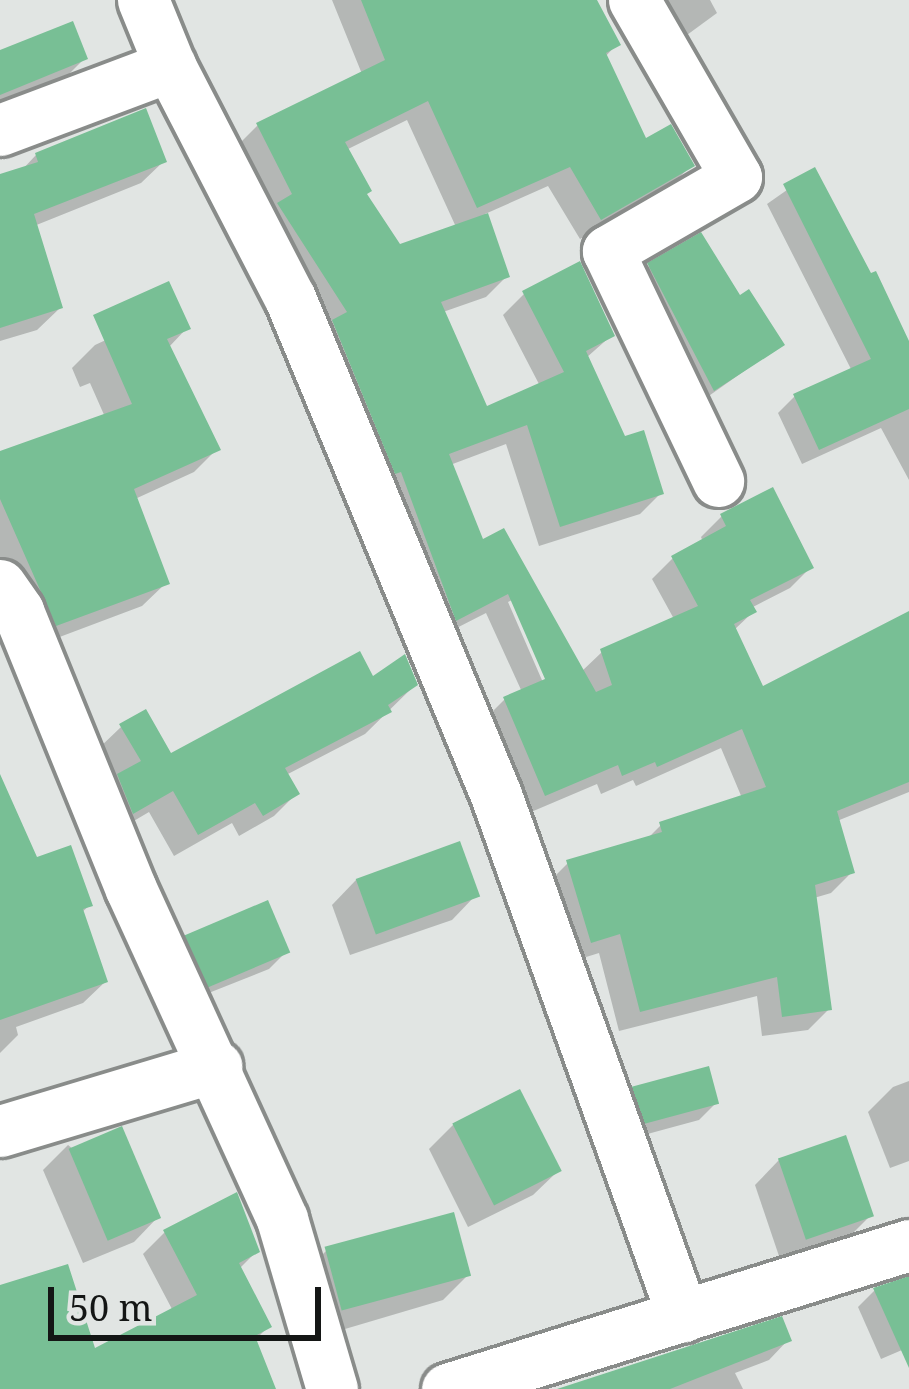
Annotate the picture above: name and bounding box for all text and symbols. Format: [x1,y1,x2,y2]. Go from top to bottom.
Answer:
scale bar [54,1263,327,1337]
text: 50 m [69,1283,153,1332]

